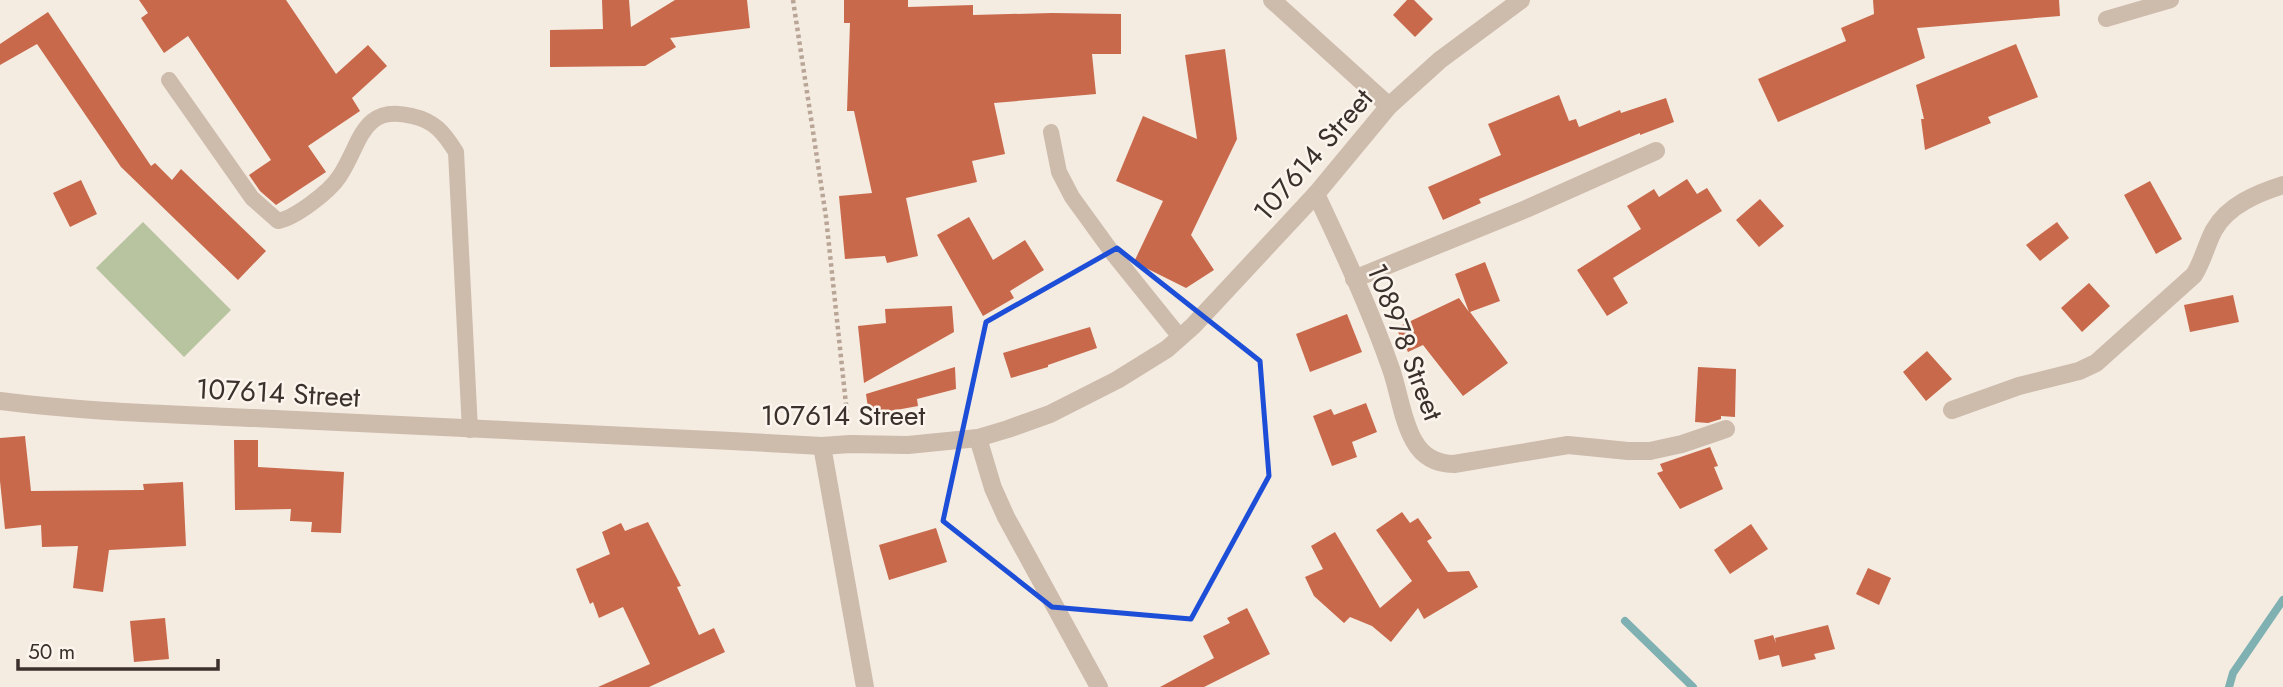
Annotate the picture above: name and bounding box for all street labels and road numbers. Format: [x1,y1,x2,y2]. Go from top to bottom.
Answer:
street label: 107614 Street [1244,79,1383,230]
street label: 108978 Street [1356,258,1454,427]
street label: 107614 Street [195,368,361,418]
street label: 107614 Street [761,395,925,436]

